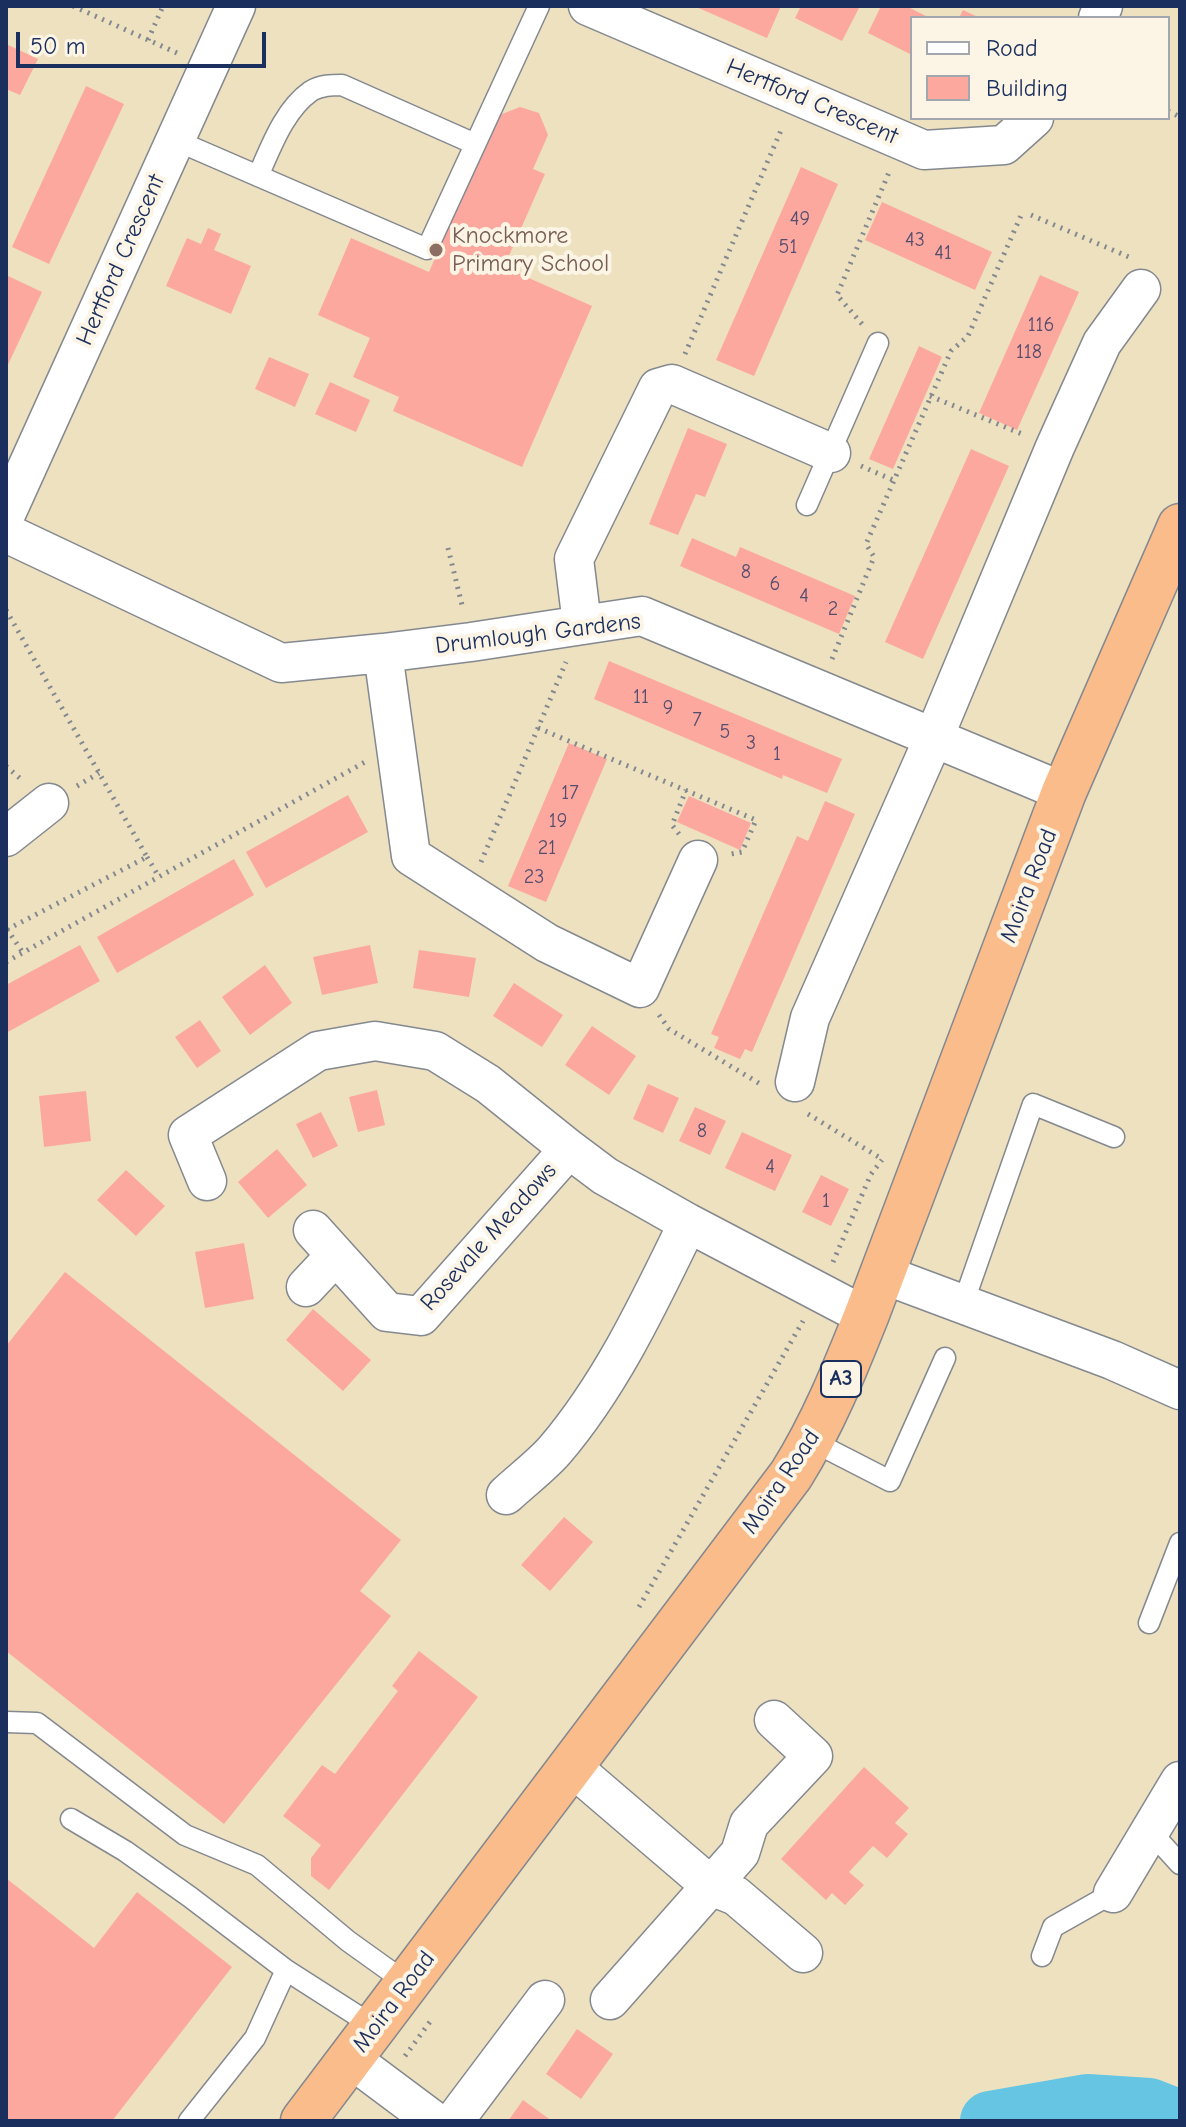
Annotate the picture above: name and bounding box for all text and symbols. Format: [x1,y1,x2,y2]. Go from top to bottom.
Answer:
scale bar [20,16,270,66]
legend [910,16,1170,120]
text: 50 m [30,32,86,60]
text: Road [986,34,1038,62]
street label: Hertford Crescent [722,53,902,151]
text: Building [986,74,1068,102]
street label: Hertford Crescent [70,170,172,350]
house number: 49 [790,207,810,231]
place label: Knockmore Primary School [452,222,609,278]
house number: 43 [905,228,925,252]
house number: 51 [779,235,797,259]
marker: Knockmore Primary School [427,241,445,259]
house number: 41 [934,241,952,265]
house number: 116 [1028,313,1054,337]
house number: 118 [1016,340,1042,364]
house number: 8 [741,560,751,584]
house number: 6 [770,572,780,596]
house number: 4 [799,584,809,608]
house number: 2 [828,597,838,621]
street label: Drumlough Gardens [434,607,642,661]
house number: 11 [633,685,649,709]
house number: 9 [663,696,673,720]
house number: 7 [692,708,702,732]
house number: 5 [720,720,730,744]
house number: 3 [746,731,756,755]
house number: 1 [773,742,781,766]
house number: 17 [561,781,579,805]
house number: 19 [549,809,567,833]
street label: Moira Road [994,825,1064,947]
house number: 21 [538,836,556,860]
house number: 23 [524,865,544,889]
house number: 8 [697,1119,707,1143]
house number: 4 [765,1155,775,1179]
street label: Rosevale Meadows [415,1157,563,1317]
house number: 1 [822,1189,830,1213]
road number: A3 [821,1361,861,1397]
street label: Moira Road [736,1424,826,1540]
street label: Moira Road [347,1946,441,2058]

